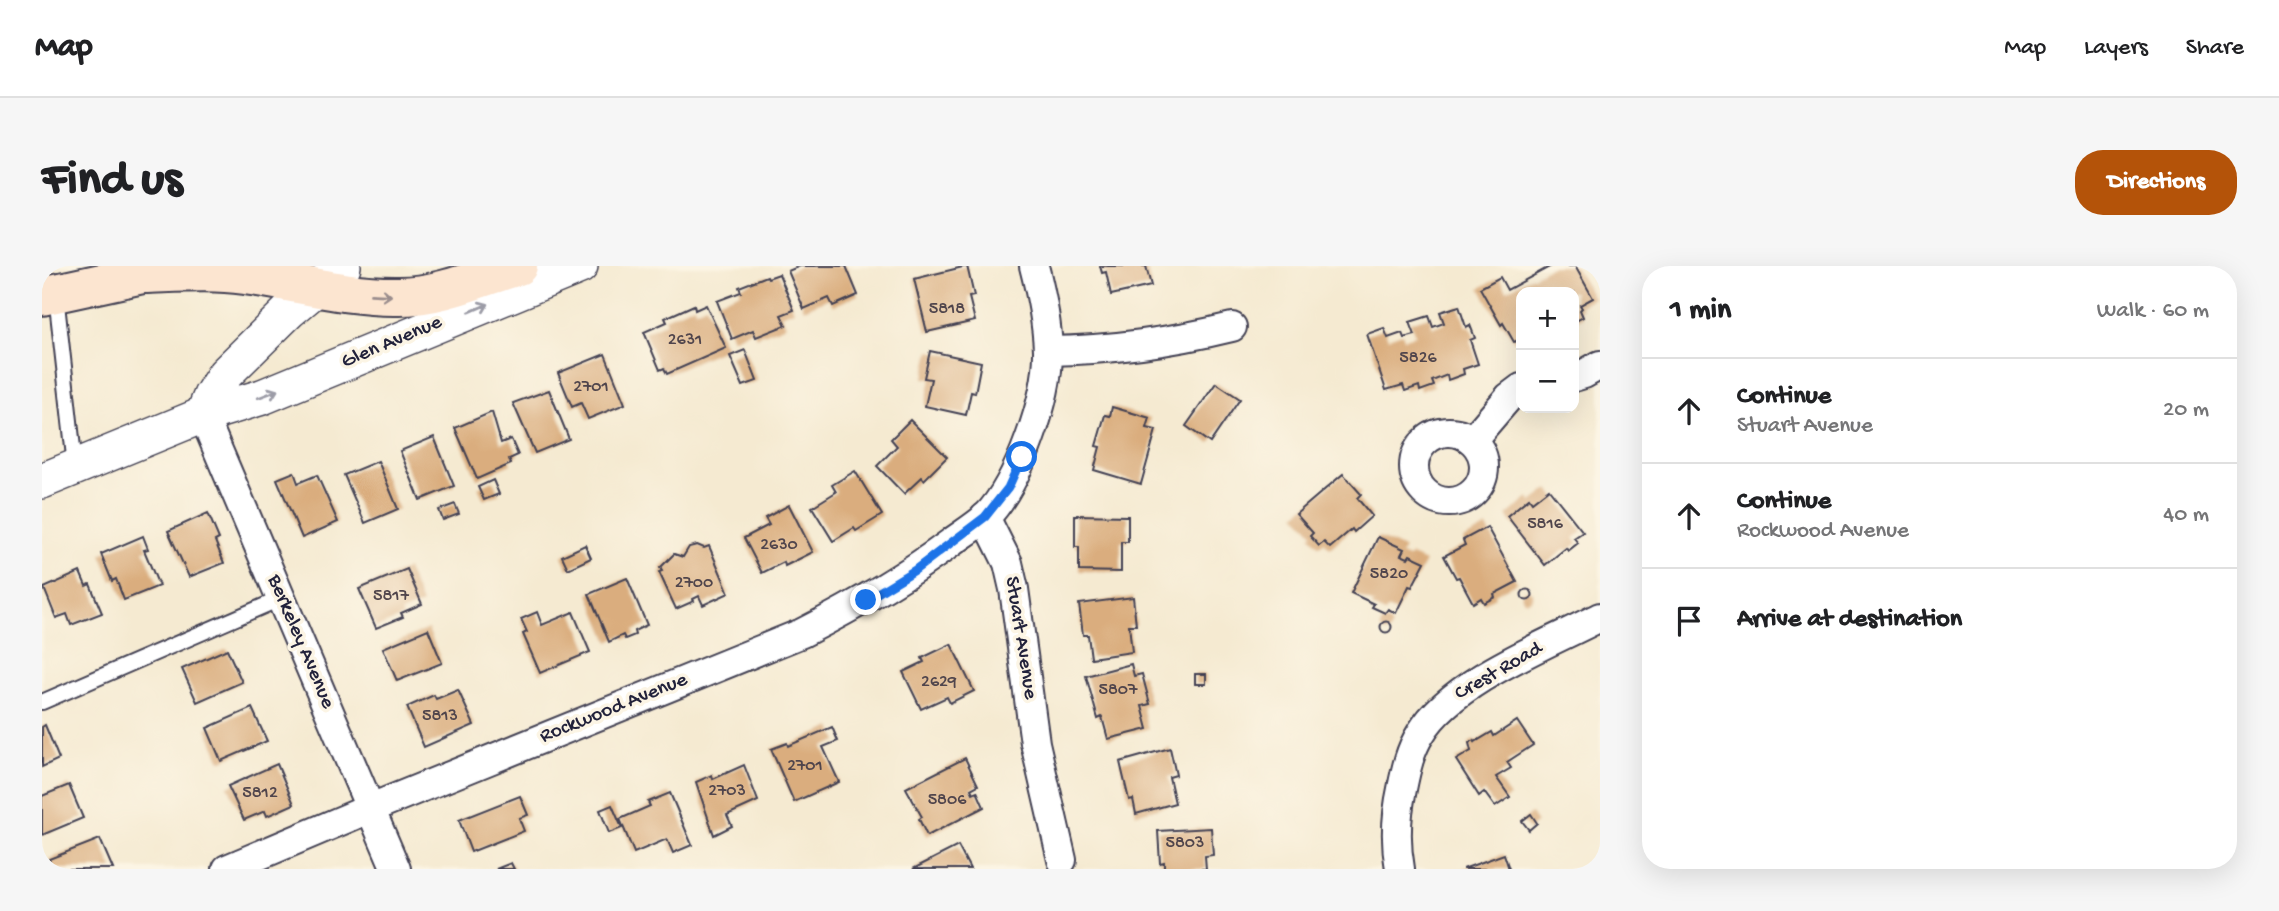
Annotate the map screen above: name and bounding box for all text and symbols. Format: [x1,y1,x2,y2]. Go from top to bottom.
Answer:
text: Map [35,29,92,67]
text: Map [2004,34,2046,63]
text: Layers [2084,34,2148,63]
text: Share [2186,34,2244,63]
button: Directions [2075,150,2237,215]
text: Find us [42,153,182,211]
map controls [1516,287,1579,413]
button: + [1516,287,1579,350]
one-way arrow [369,289,392,302]
text: 1 min [1670,294,1731,329]
text: Walk · 60 m [2097,298,2209,325]
house number: 5818 [929,299,965,320]
one-way arrow [467,300,489,313]
street label: Glen Avenue [338,310,447,375]
house number: 2631 [668,330,702,351]
house number: 5826 [1399,348,1438,369]
button: − [1516,350,1579,413]
house number: 2701 [573,377,609,398]
text: Continue [1737,382,1831,413]
one-way arrow [257,387,279,400]
icon: ahead [1670,392,1708,430]
text: 20 m [2163,397,2209,424]
text: Stuart Avenue [1737,413,1873,440]
route start [1006,441,1037,472]
text: Continue [1737,487,1831,518]
icon: ahead [1670,497,1708,535]
text: 40 m [2163,502,2209,529]
house number: 5816 [1527,514,1564,535]
text: Rockwood Avenue [1737,518,1909,545]
house number: 2630 [760,535,798,556]
house number: 5820 [1370,564,1408,585]
street label: Berkeley Avenue [260,570,340,714]
house number: 2700 [675,573,713,594]
street label: Stuart Avenue [998,575,1042,702]
route end [850,584,881,615]
house number: 5817 [373,586,410,607]
icon: arrive [1670,602,1708,640]
text: Arrive at destination [1737,605,1962,636]
street label: Crest Road [1451,636,1549,707]
street label: Rockwood Avenue [537,668,692,750]
house number: 2629 [921,672,957,693]
house number: 5807 [1099,680,1138,701]
house number: 5813 [422,706,458,727]
house number: 2701 [787,756,823,777]
house number: 2703 [708,781,746,802]
house number: 5812 [242,783,278,804]
house number: 5806 [928,790,967,811]
house number: 5803 [1166,833,1204,854]

